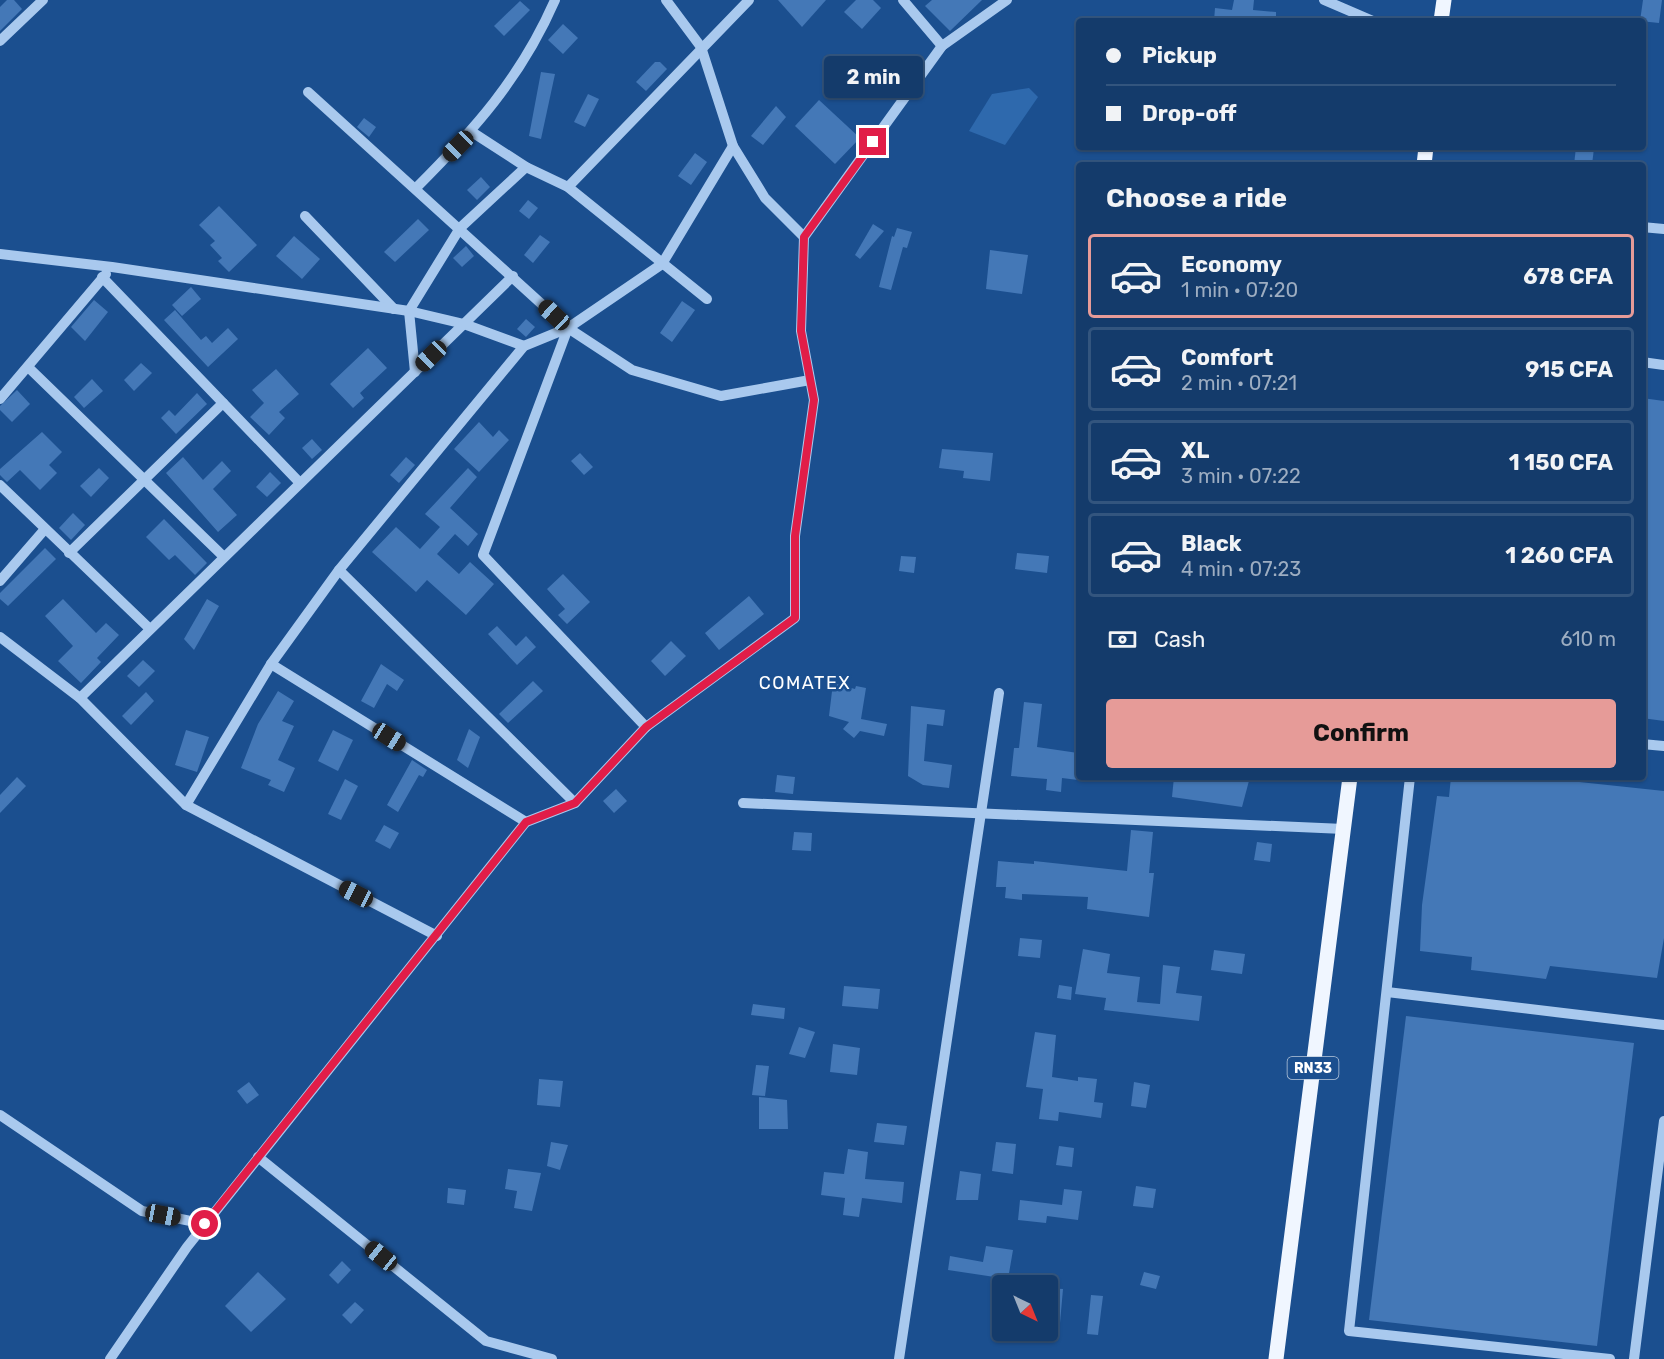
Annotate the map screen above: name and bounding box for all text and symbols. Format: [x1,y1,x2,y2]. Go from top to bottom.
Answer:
text: Pickup [1142,42,1217,69]
callout: 2 min [824,55,922,97]
text: 2 min [846,65,901,89]
text: Drop-off [1142,100,1237,127]
car [439,127,477,165]
route end [859,128,886,155]
text: Choose a ride [1106,182,1287,214]
icon: car [1109,249,1163,303]
text: Economy [1181,251,1282,278]
text: 678 CFA [1523,263,1613,290]
text: 1 min · 07:20 [1181,278,1298,302]
car [535,296,573,334]
car [412,337,450,375]
icon: car [1109,342,1163,396]
text: Comfort [1181,344,1273,371]
text: 915 CFA [1525,356,1613,383]
text: 2 min · 07:21 [1181,371,1297,395]
icon: car [1109,435,1163,489]
text: XL [1181,437,1209,464]
text: 1 150 CFA [1509,449,1613,476]
text: 3 min · 07:22 [1181,464,1301,488]
icon: car [1109,528,1163,582]
text: Black [1181,530,1242,557]
text: 1 260 CFA [1505,542,1613,569]
text: 4 min · 07:23 [1181,557,1301,581]
icon: cash [1106,623,1139,656]
text: Cash [1154,626,1205,653]
text: 610 m [1560,627,1616,651]
district label: COMATEX [759,672,851,694]
button: Confirm [1106,699,1616,768]
car [369,720,409,754]
car [336,878,376,910]
road number: RN33 [1288,1057,1338,1079]
car [144,1203,182,1227]
route start [191,1210,218,1237]
car [361,1238,401,1274]
north arrow [992,1275,1058,1341]
map controls [992,1275,1058,1341]

